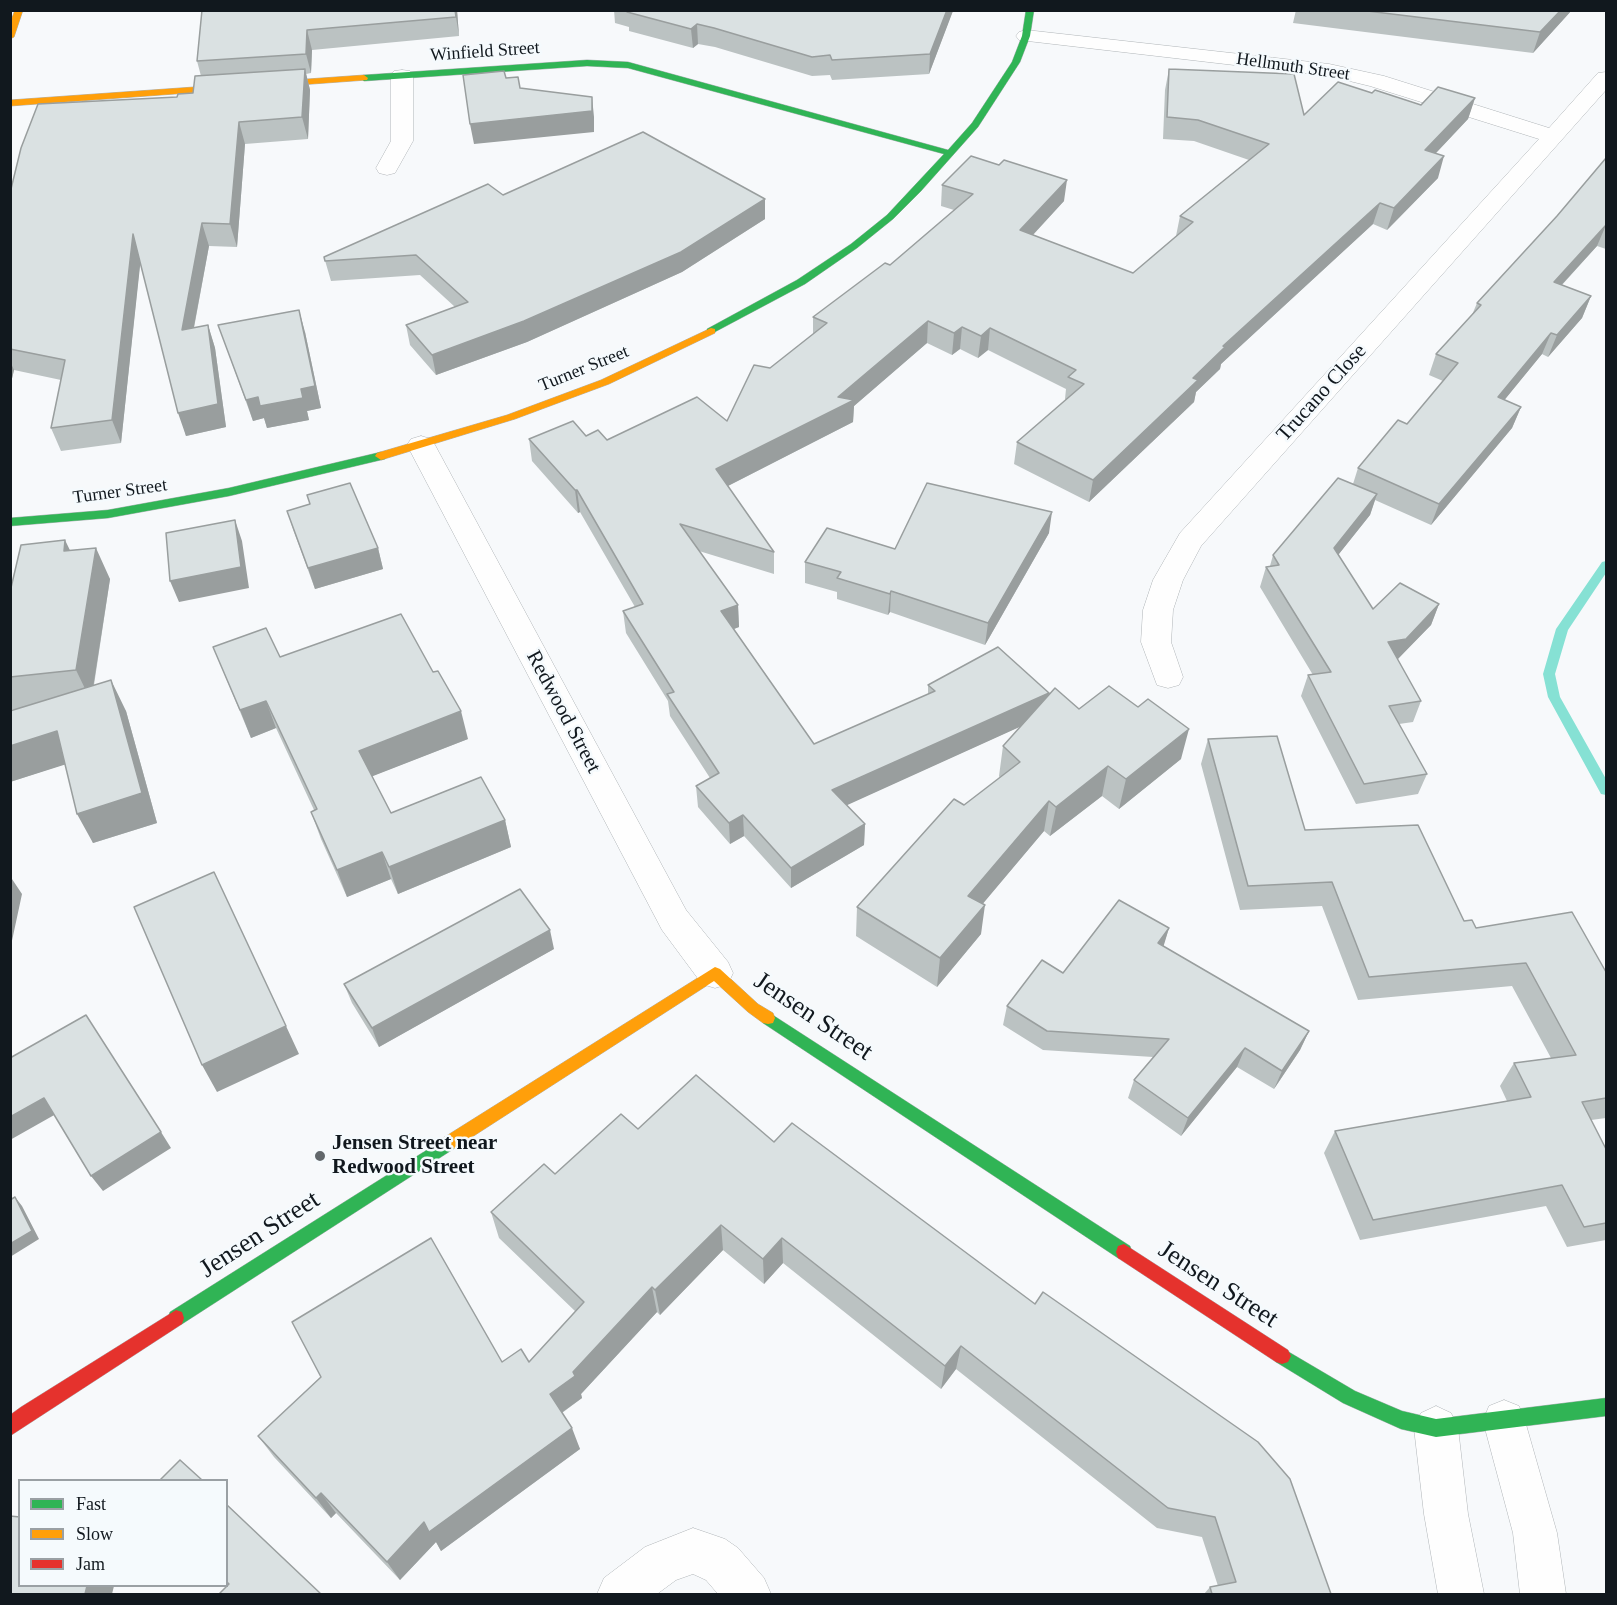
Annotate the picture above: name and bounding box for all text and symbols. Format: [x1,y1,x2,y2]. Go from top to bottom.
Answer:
street label: Winfield Street [430,37,540,67]
street label: Hellmuth Street [1235,48,1351,86]
street label: Trucano Close [1272,339,1372,447]
street label: Turner Street [536,341,632,397]
street label: Turner Street [72,475,168,509]
street label: Redwood Street [520,647,606,777]
street label: Jensen Street [748,966,878,1068]
place label: Jensen Street near Redwood Street [332,1131,497,1181]
marker: Jensen Street near Redwood Street [313,1149,327,1163]
street label: Jensen Street [194,1185,326,1285]
street label: Jensen Street [1152,1235,1284,1335]
legend [18,1479,228,1587]
text: Fast [76,1494,106,1514]
text: Slow [76,1524,113,1544]
text: Jam [76,1554,105,1574]

